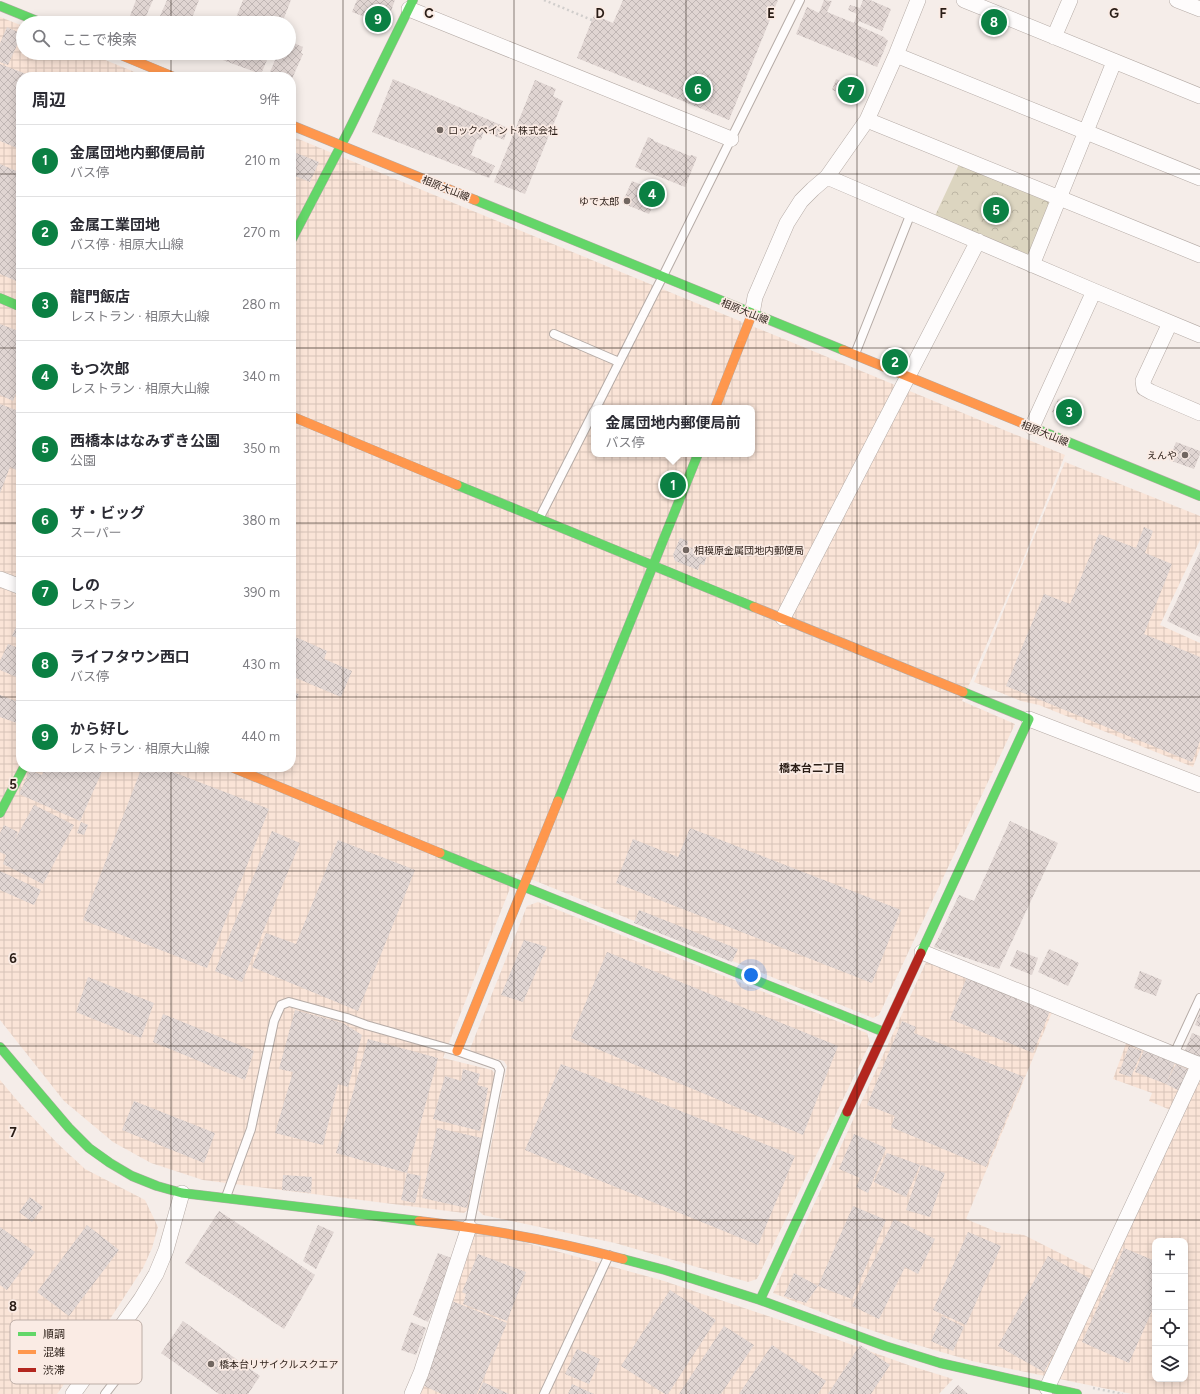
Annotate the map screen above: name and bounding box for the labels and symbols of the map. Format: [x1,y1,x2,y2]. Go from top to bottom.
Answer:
pin: 9 [365,4,391,34]
text: C [424,6,434,21]
text: D [595,6,605,21]
text: E [767,6,775,21]
text: F [939,6,947,21]
text: G [1109,6,1119,21]
pin: 8 [981,7,1007,37]
pin: 6 [685,74,711,104]
pin: 7 [838,75,864,105]
place label: ロックペイント株式会社 [448,124,558,137]
marker: ロックペイント株式会社 [435,125,445,135]
street label: 相原大山線 [420,173,471,204]
pin: 4 [639,179,665,209]
place label: ゆで太郎 [579,195,619,208]
pin: 5 [983,195,1009,225]
marker: ゆで太郎 [622,196,632,206]
street label: 相原大山線 [719,296,770,327]
pin: 2 [882,347,908,377]
pin: 3 [1056,397,1082,427]
street label: 相原大山線 [1019,418,1070,449]
place label: えんや [1147,449,1177,462]
marker: えんや [1180,450,1190,460]
pin: 1 [660,470,686,500]
place label: 相模原金属団地内郵便局 [694,544,804,557]
marker: 相模原金属団地内郵便局 [681,545,691,555]
district label: 橋本台二丁目 [779,762,845,775]
text: 5 [9,777,17,792]
text: 6 [9,951,17,966]
your location [741,965,761,985]
text: 7 [9,1125,17,1140]
text: 8 [9,1299,17,1314]
legend [10,1320,142,1384]
text: 順調 [43,1328,65,1341]
text: 混雑 [43,1346,65,1359]
place label: 橋本台リサイクルスクエア [219,1358,339,1371]
marker: 橋本台リサイクルスクエア [206,1359,216,1369]
text: 渋滞 [43,1364,65,1377]

